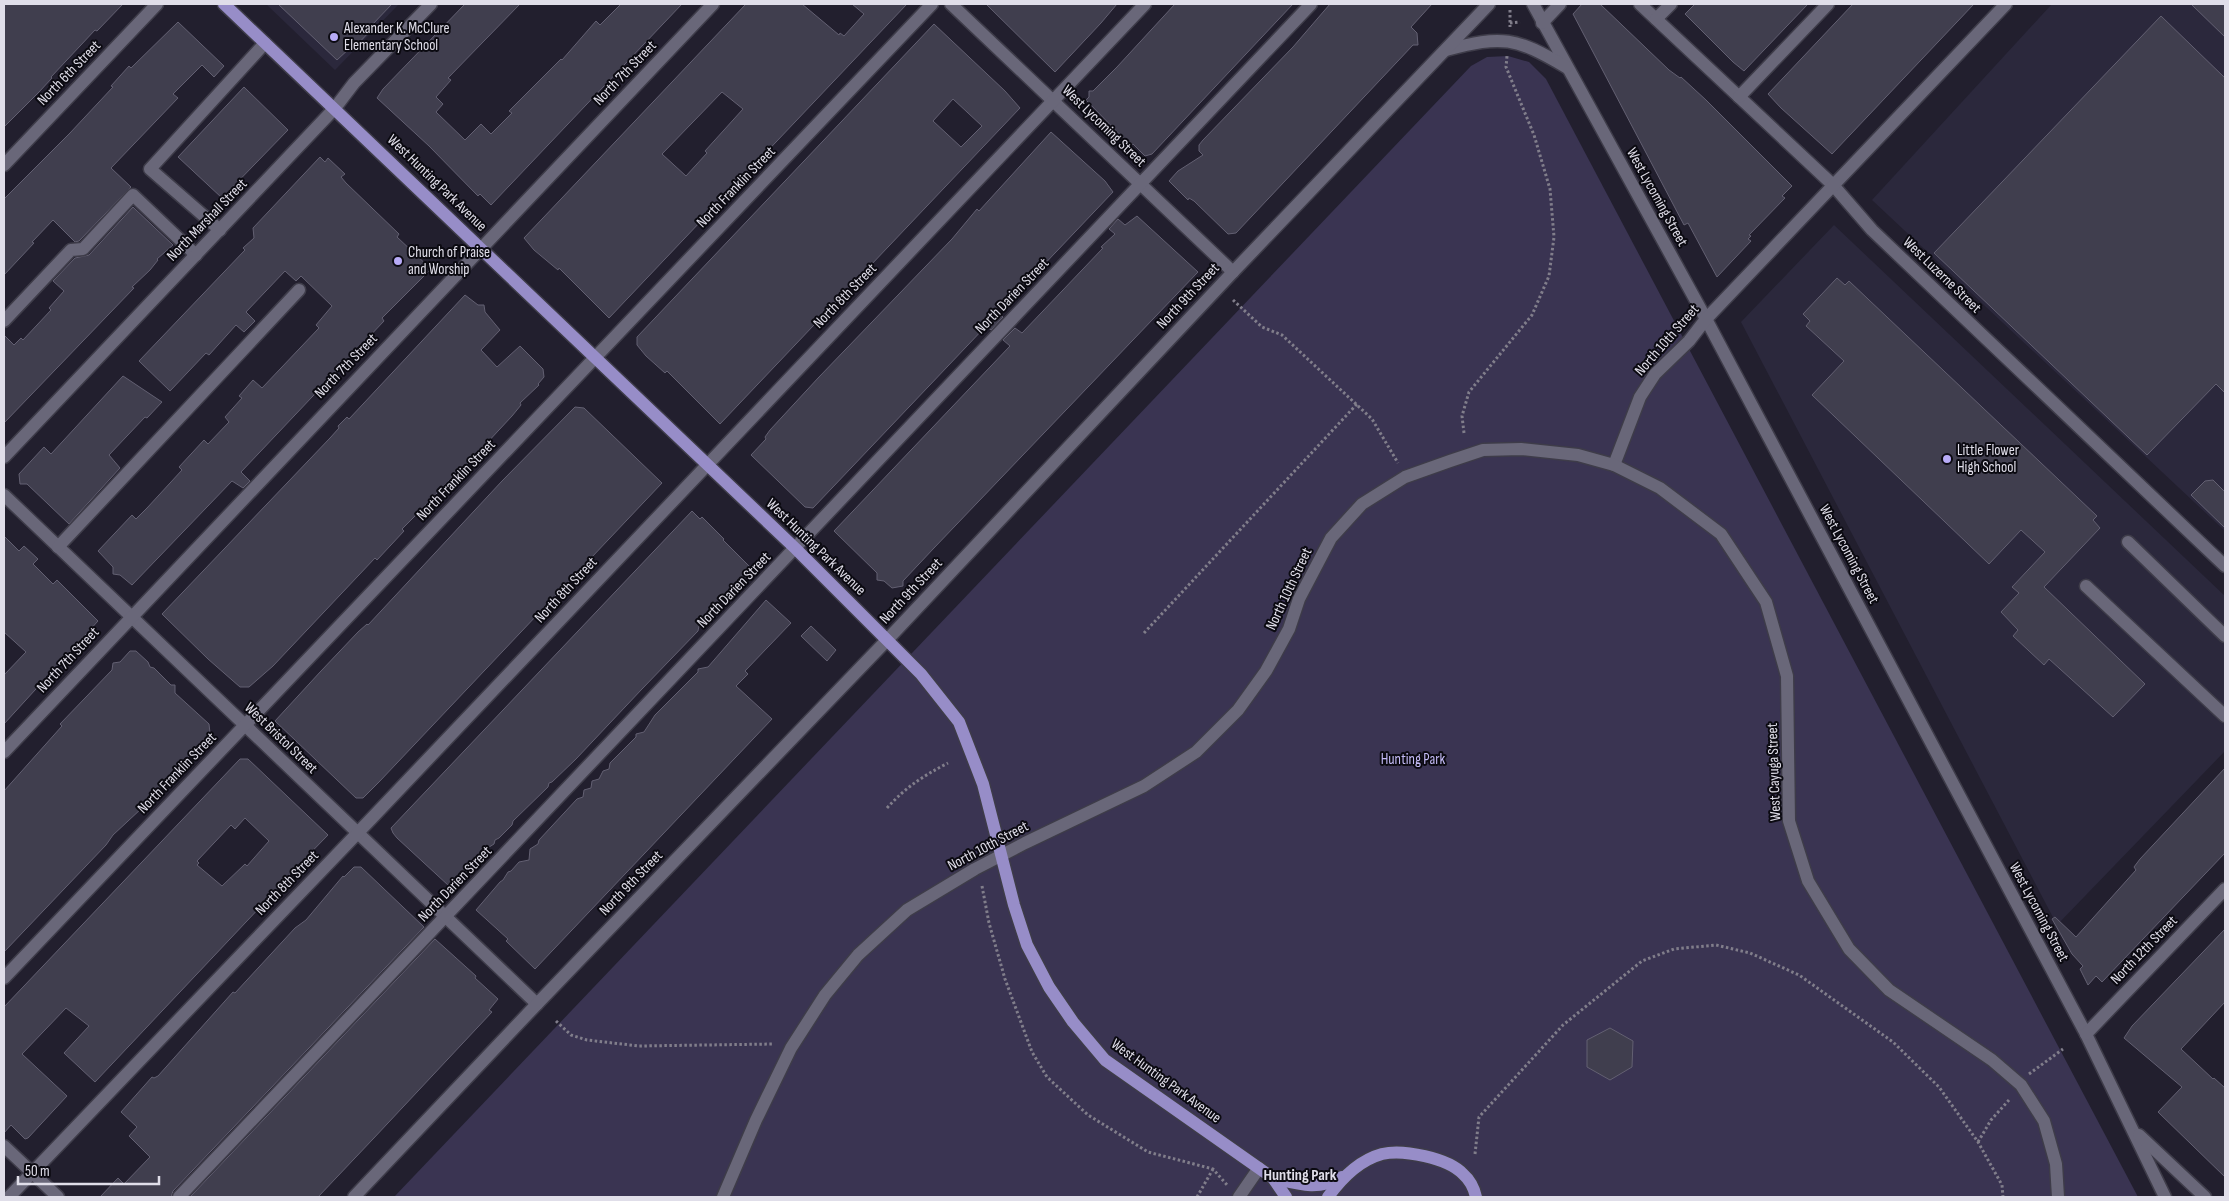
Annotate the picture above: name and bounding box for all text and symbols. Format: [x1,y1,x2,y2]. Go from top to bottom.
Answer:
place label: Alexander K. McClure Elementary School [343,19,450,55]
marker: Alexander K. McClure Elementary School [328,31,340,43]
street label: North 6th Street [33,36,105,110]
street label: North 7th Street [589,36,661,109]
street label: West Lycoming Street [1058,81,1150,171]
street label: West Hunting Park Avenue [383,131,491,235]
street label: North Franklin Street [692,142,780,232]
street label: West Lycoming Street [1622,144,1692,250]
street label: North Marshall Street [163,174,252,265]
street label: West Luzerne Street [1899,233,1985,317]
place label: Church of Praise and Worship [408,243,490,279]
street label: North Darien Street [971,254,1053,338]
marker: Church of Praise and Worship [392,255,404,267]
street label: North 8th Street [809,259,881,333]
street label: North 9th Street [1153,259,1224,333]
street label: North 10th Street [1631,300,1704,380]
street label: North 7th Street [310,329,382,402]
street label: North Franklin Street [412,435,500,525]
place label: Little Flower High School [1957,441,2020,477]
marker: Little Flower High School [1941,453,1953,465]
street label: West Hunting Park Avenue [762,495,870,599]
street label: West Lycoming Street [1815,501,1883,607]
street label: North 10th Street [1262,544,1317,633]
street label: North Darien Street [693,548,775,632]
street label: North 8th Street [531,553,602,627]
street label: North 9th Street [876,554,947,628]
street label: North 7th Street [33,623,104,697]
street label: West Bristol Street [240,698,322,778]
street label: West Cayuga Street [1763,722,1785,821]
street label: North Franklin Street [133,728,221,818]
park label: Hunting Park [1381,750,1446,769]
street label: North 10th Street [944,817,1032,875]
street label: North Darien Street [414,842,496,926]
street label: North 8th Street [251,846,323,920]
street label: North 9th Street [595,846,667,920]
street label: West Lycoming Street [2005,859,2073,965]
street label: North 12th Street [2106,911,2182,988]
street label: West Hunting Park Avenue [1107,1035,1225,1127]
scale bar [18,1154,159,1186]
text: 50 m [25,1162,50,1181]
district label: Hunting Park [1264,1166,1337,1185]

